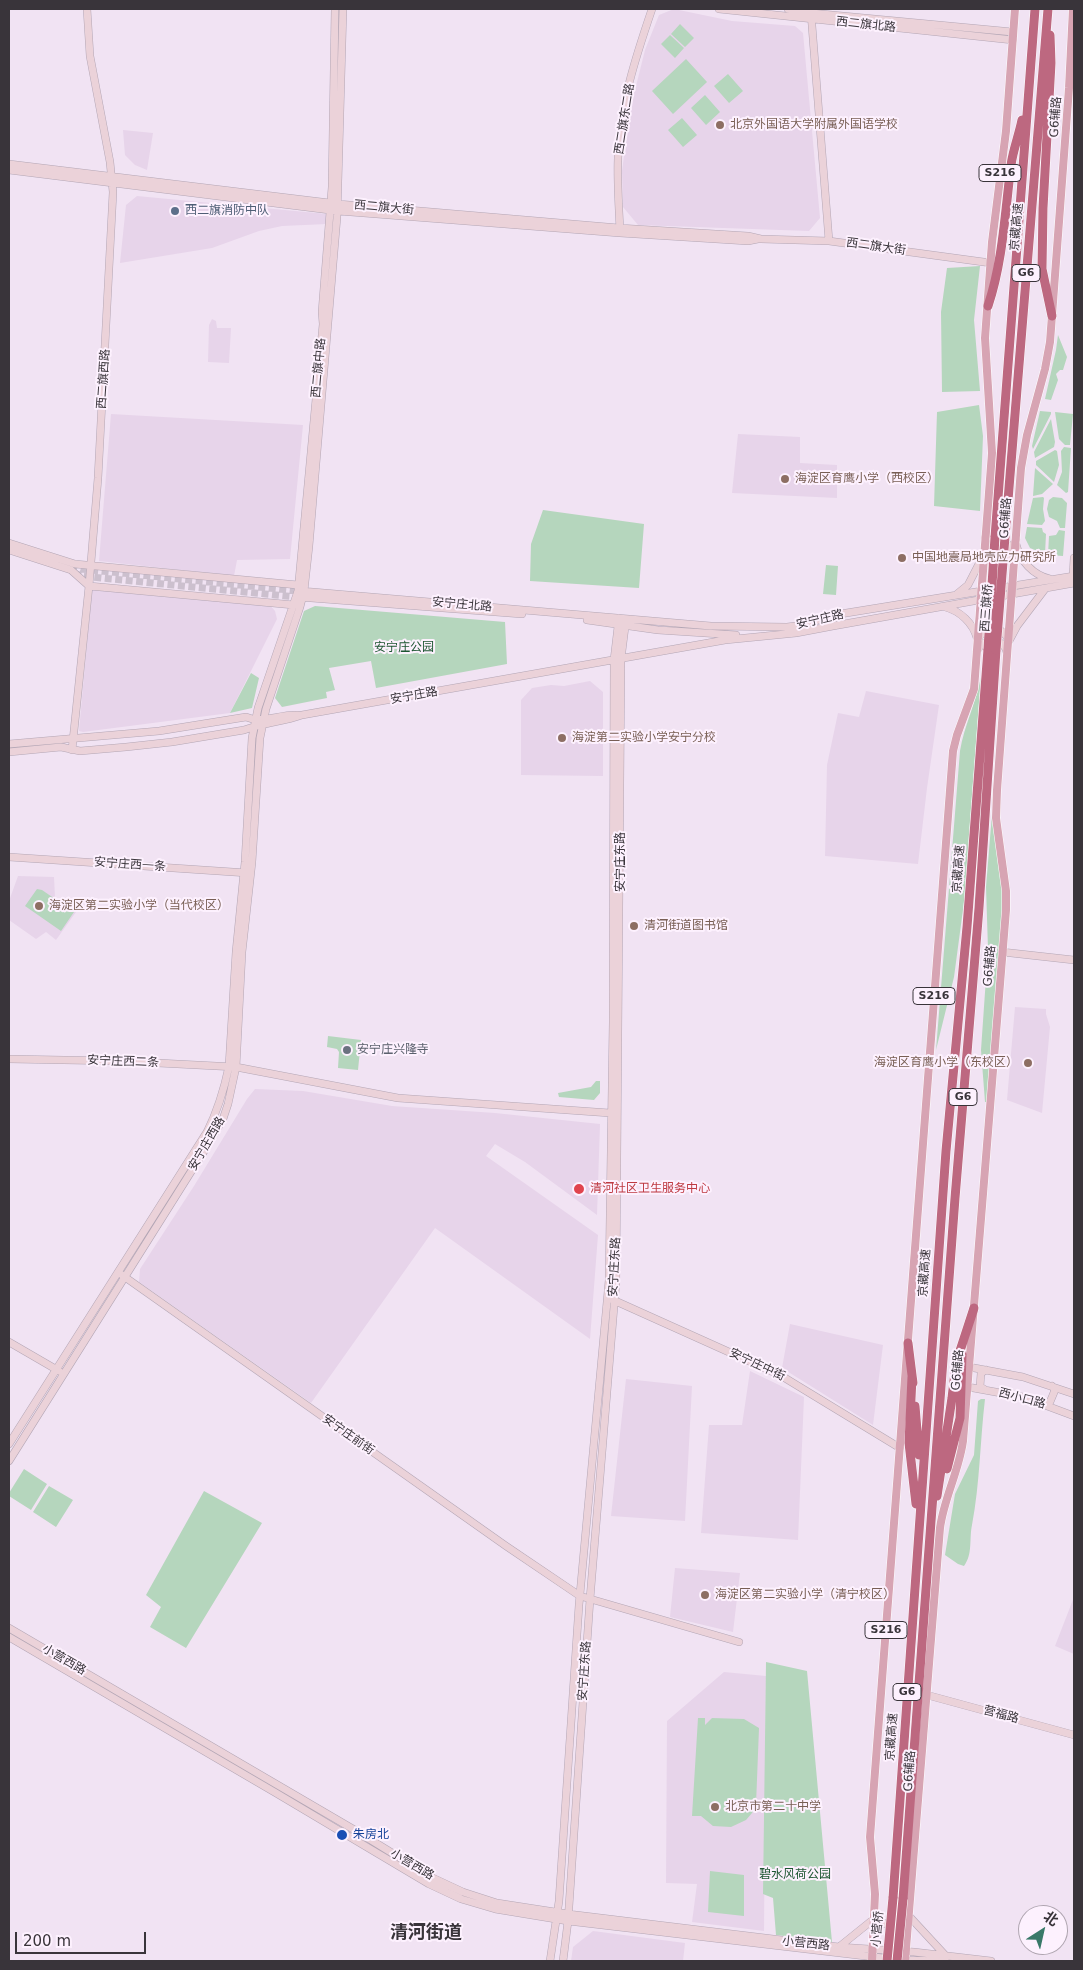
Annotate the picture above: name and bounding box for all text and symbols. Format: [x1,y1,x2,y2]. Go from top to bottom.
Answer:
street label: 西二旗北路 [835,15,897,35]
street label: 西二旗东二路 [612,82,638,156]
street label: G6辅路 [1047,96,1065,138]
place label: 北京外国语大学附属外国语学校 [730,118,898,132]
marker: 北京外国语大学附属外国语学校 [714,119,726,131]
road number: S216 [979,164,1021,182]
street label: 西二旗大街 [353,198,415,218]
street label: 京藏高速 [1008,202,1026,252]
place label: 西二旗消防中队 [185,204,269,218]
marker: 西二旗消防中队 [169,205,181,217]
street label: 西二旗大街 [845,236,907,258]
road number: G6 [1012,264,1040,282]
street label: 西二旗中路 [309,337,329,399]
street label: 西二旗西路 [95,349,113,409]
place label: 海淀区育鹰小学（西校区） [795,472,939,486]
marker: 海淀区育鹰小学（西校区） [779,473,791,485]
street label: G6辅路 [997,497,1015,539]
place label: 中国地震局地壳应力研究所 [912,551,1056,565]
marker: 中国地震局地壳应力研究所 [896,552,908,564]
street label: 西三旗桥 [978,584,996,632]
street label: 安宁庄北路 [431,595,493,615]
street label: 安宁庄路 [795,608,845,632]
park label: 安宁庄公园 [374,641,434,655]
street label: 安宁庄路 [389,685,439,707]
place label: 海淀第二实验小学安宁分校 [572,731,716,745]
marker: 海淀第二实验小学安宁分校 [556,732,568,744]
street label: 安宁庄东路 [614,832,628,892]
street label: 京藏高速 [950,845,968,893]
street label: 安宁庄西一条 [94,855,166,875]
place label: 海淀区第二实验小学（当代校区） [49,899,229,913]
marker: 海淀区第二实验小学（当代校区） [33,900,45,912]
place label: 清河街道图书馆 [644,919,728,933]
marker: 清河街道图书馆 [628,920,640,932]
street label: G6辅路 [981,945,999,987]
road number: S216 [913,988,955,1004]
place label: 安宁庄兴隆寺 [357,1043,429,1057]
marker: 安宁庄兴隆寺 [341,1044,353,1056]
street label: 安宁庄西二条 [87,1054,159,1070]
place label: 海淀区育鹰小学（东校区） [874,1056,1018,1070]
marker: 海淀区育鹰小学（东校区） [1022,1057,1034,1069]
road number: G6 [949,1088,977,1106]
street label: 安宁庄西路 [186,1114,228,1174]
marker: 清河社区卫生服务中心 [572,1182,586,1196]
place label: 清河社区卫生服务中心 [590,1182,710,1196]
street label: 安宁庄东路 [606,1237,624,1297]
street label: 京藏高速 [916,1249,934,1297]
street label: 安宁庄中街 [727,1346,787,1384]
street label: G6辅路 [949,1349,967,1391]
street label: 西小口路 [997,1386,1047,1412]
street label: 安宁庄前街 [319,1412,377,1458]
place label: 海淀区第二实验小学（清宁校区） [715,1588,895,1602]
marker: 海淀区第二实验小学（清宁校区） [699,1589,711,1601]
road number: S216 [865,1622,907,1638]
street label: 安宁庄东路 [576,1641,594,1701]
street label: 小营西路 [40,1642,88,1678]
road number: G6 [893,1684,921,1700]
street label: 营福路 [982,1703,1020,1727]
street label: 京藏高速 [883,1713,901,1761]
street label: G6辅路 [901,1750,919,1792]
place label: 北京市第二十中学 [725,1800,821,1814]
marker: 北京市第二十中学 [709,1801,721,1813]
marker: 朱房北 [335,1828,349,1842]
place label: 朱房北 [353,1828,389,1842]
street label: 小营西路 [388,1846,436,1884]
park label: 碧水风荷公园 [759,1868,831,1882]
north arrow [1018,1905,1068,1955]
text: 北 [1041,1908,1061,1929]
street label: 小营桥 [869,1910,887,1948]
scale bar [18,1922,149,1954]
district label: 清河街道 [390,1922,462,1944]
text: 200 m [23,1932,71,1950]
street label: 小营西路 [781,1934,831,1954]

